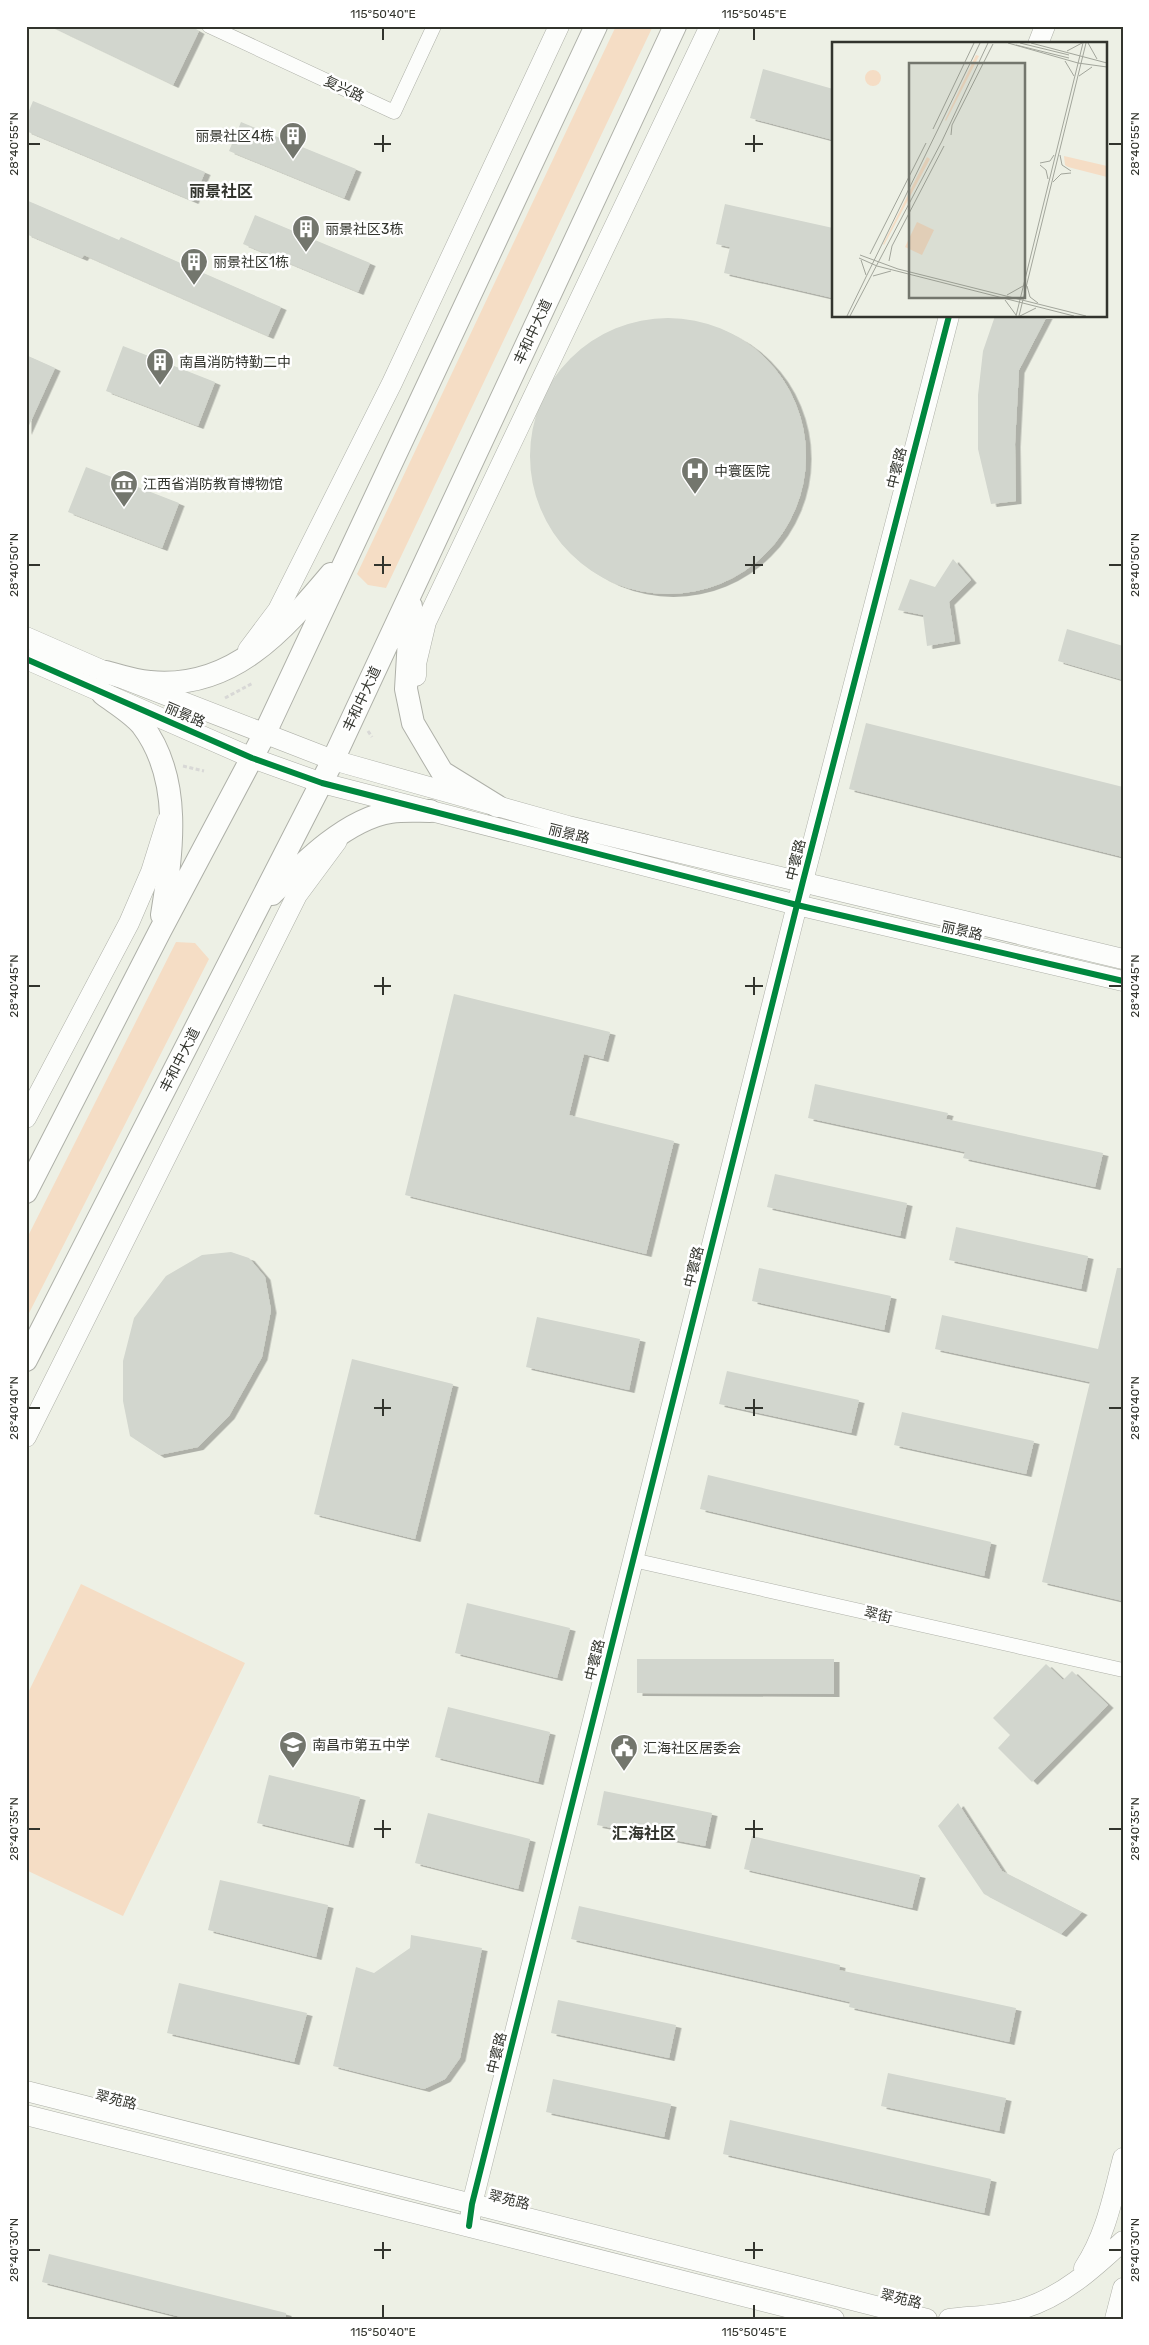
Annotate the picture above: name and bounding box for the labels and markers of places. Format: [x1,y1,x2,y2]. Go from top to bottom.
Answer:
building icon: 丽景社区4栋 [278,121,308,160]
place label: 丽景社区4栋 [195,128,274,145]
building icon: 丽景社区3栋 [291,214,321,253]
place label: 丽景社区3栋 [325,221,403,238]
building icon: 丽景社区1栋 [179,247,209,286]
place label: 丽景社区1栋 [213,254,289,271]
building icon: 南昌消防特勤二中 [145,347,175,386]
place label: 南昌消防特勤二中 [179,354,291,371]
hospital icon: 中寰医院 [680,456,710,495]
place label: 中寰医院 [714,463,770,480]
museum icon: 江西省消防教育博物馆 [109,469,139,508]
place label: 江西省消防教育博物馆 [143,476,283,493]
school or university icon: 南昌市第五中学 [278,1730,308,1769]
public building icon: 汇海社区居委会 [609,1733,639,1772]
place label: 南昌市第五中学 [312,1737,410,1754]
place label: 汇海社区居委会 [643,1740,741,1757]

